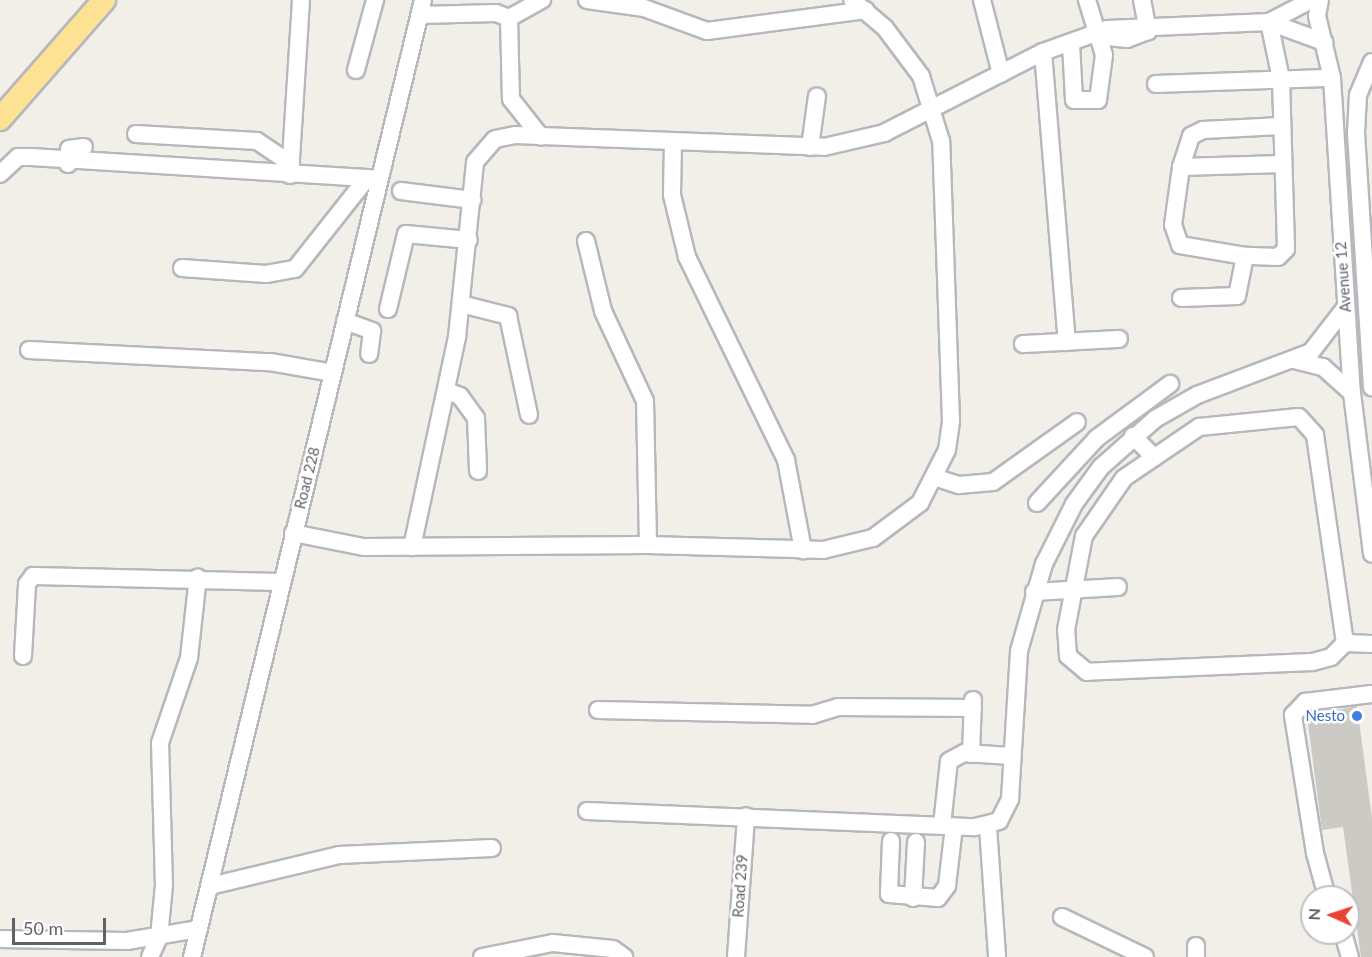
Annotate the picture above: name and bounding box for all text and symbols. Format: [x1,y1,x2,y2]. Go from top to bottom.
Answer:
street label: Avenue 12 [1332,241,1354,313]
street label: Road 228 [291,445,323,511]
place label: Nesto [1306,707,1345,725]
marker: Nesto [1350,709,1364,723]
street label: Road 239 [729,854,751,918]
north arrow [1300,885,1360,945]
scale bar [15,906,110,944]
text: N [1304,907,1323,921]
text: 50 m [23,917,63,939]

